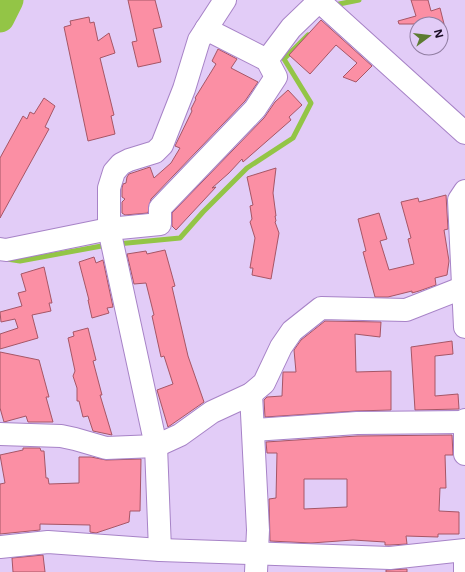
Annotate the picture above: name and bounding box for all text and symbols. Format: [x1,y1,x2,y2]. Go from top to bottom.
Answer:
north arrow [409,16,449,56]
text: N [431,27,448,40]

